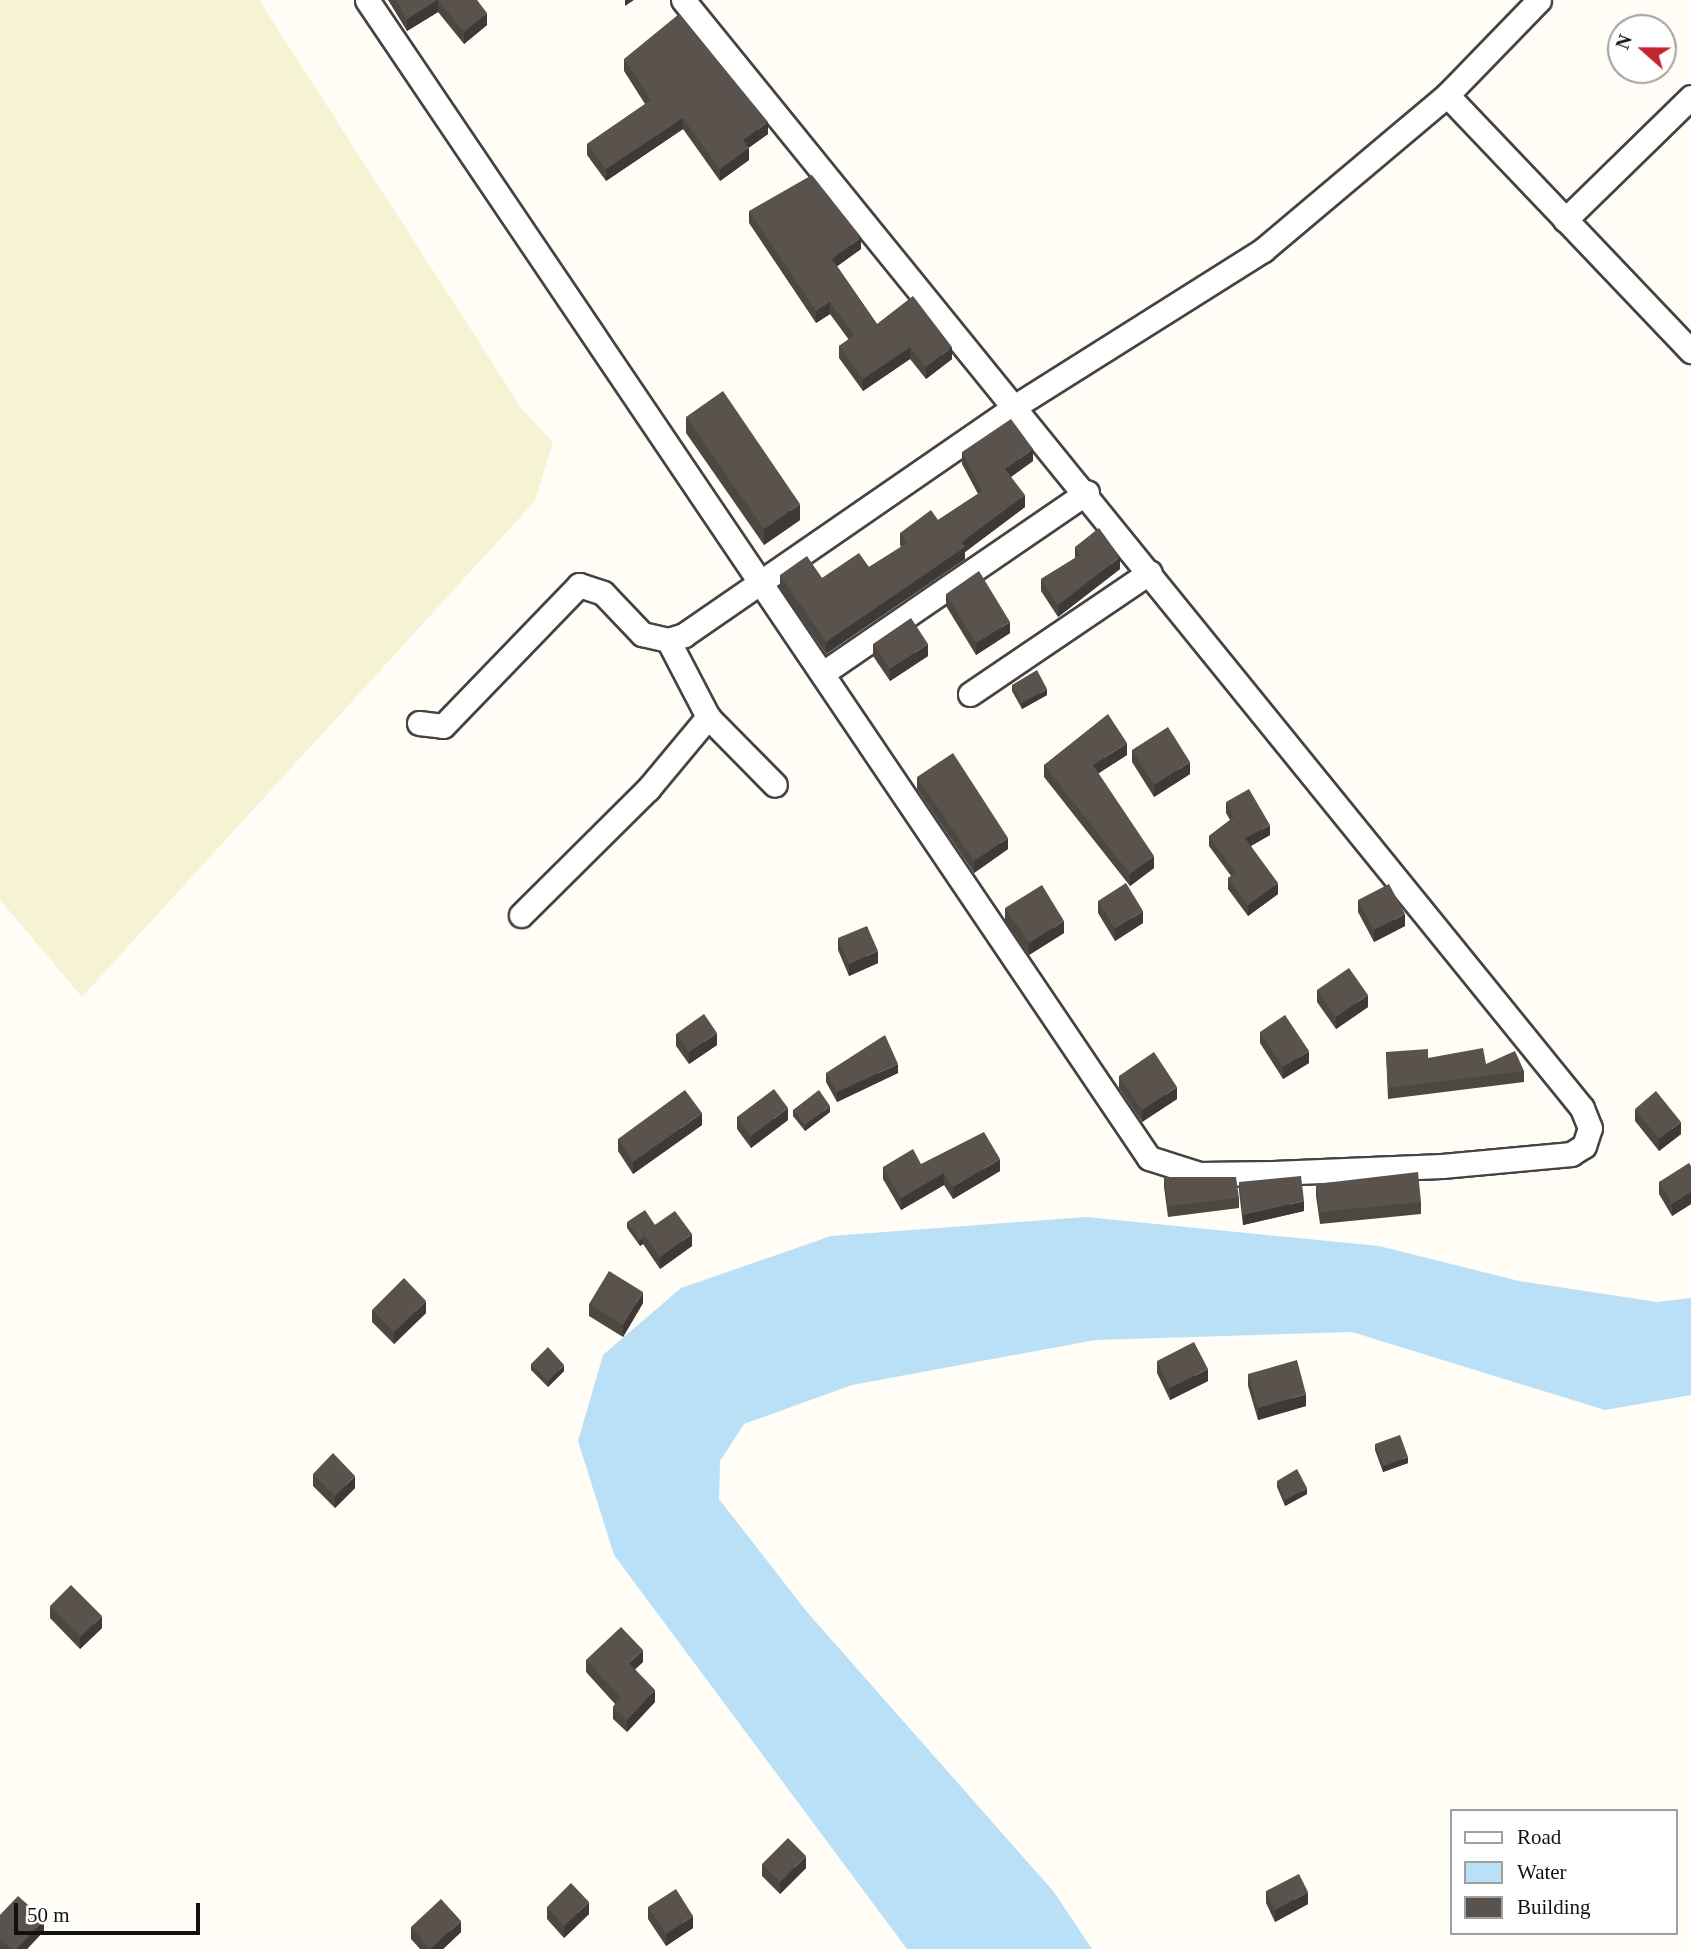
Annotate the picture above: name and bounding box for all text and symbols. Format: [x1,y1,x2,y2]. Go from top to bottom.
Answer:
north arrow [1607,14,1677,84]
text: N [1612,32,1636,52]
legend [1450,1809,1677,1935]
text: Road [1517,1825,1561,1849]
text: Water [1517,1860,1567,1884]
scale bar [18,1890,203,1934]
text: Building [1517,1895,1591,1919]
text: 50 m [27,1903,70,1927]

